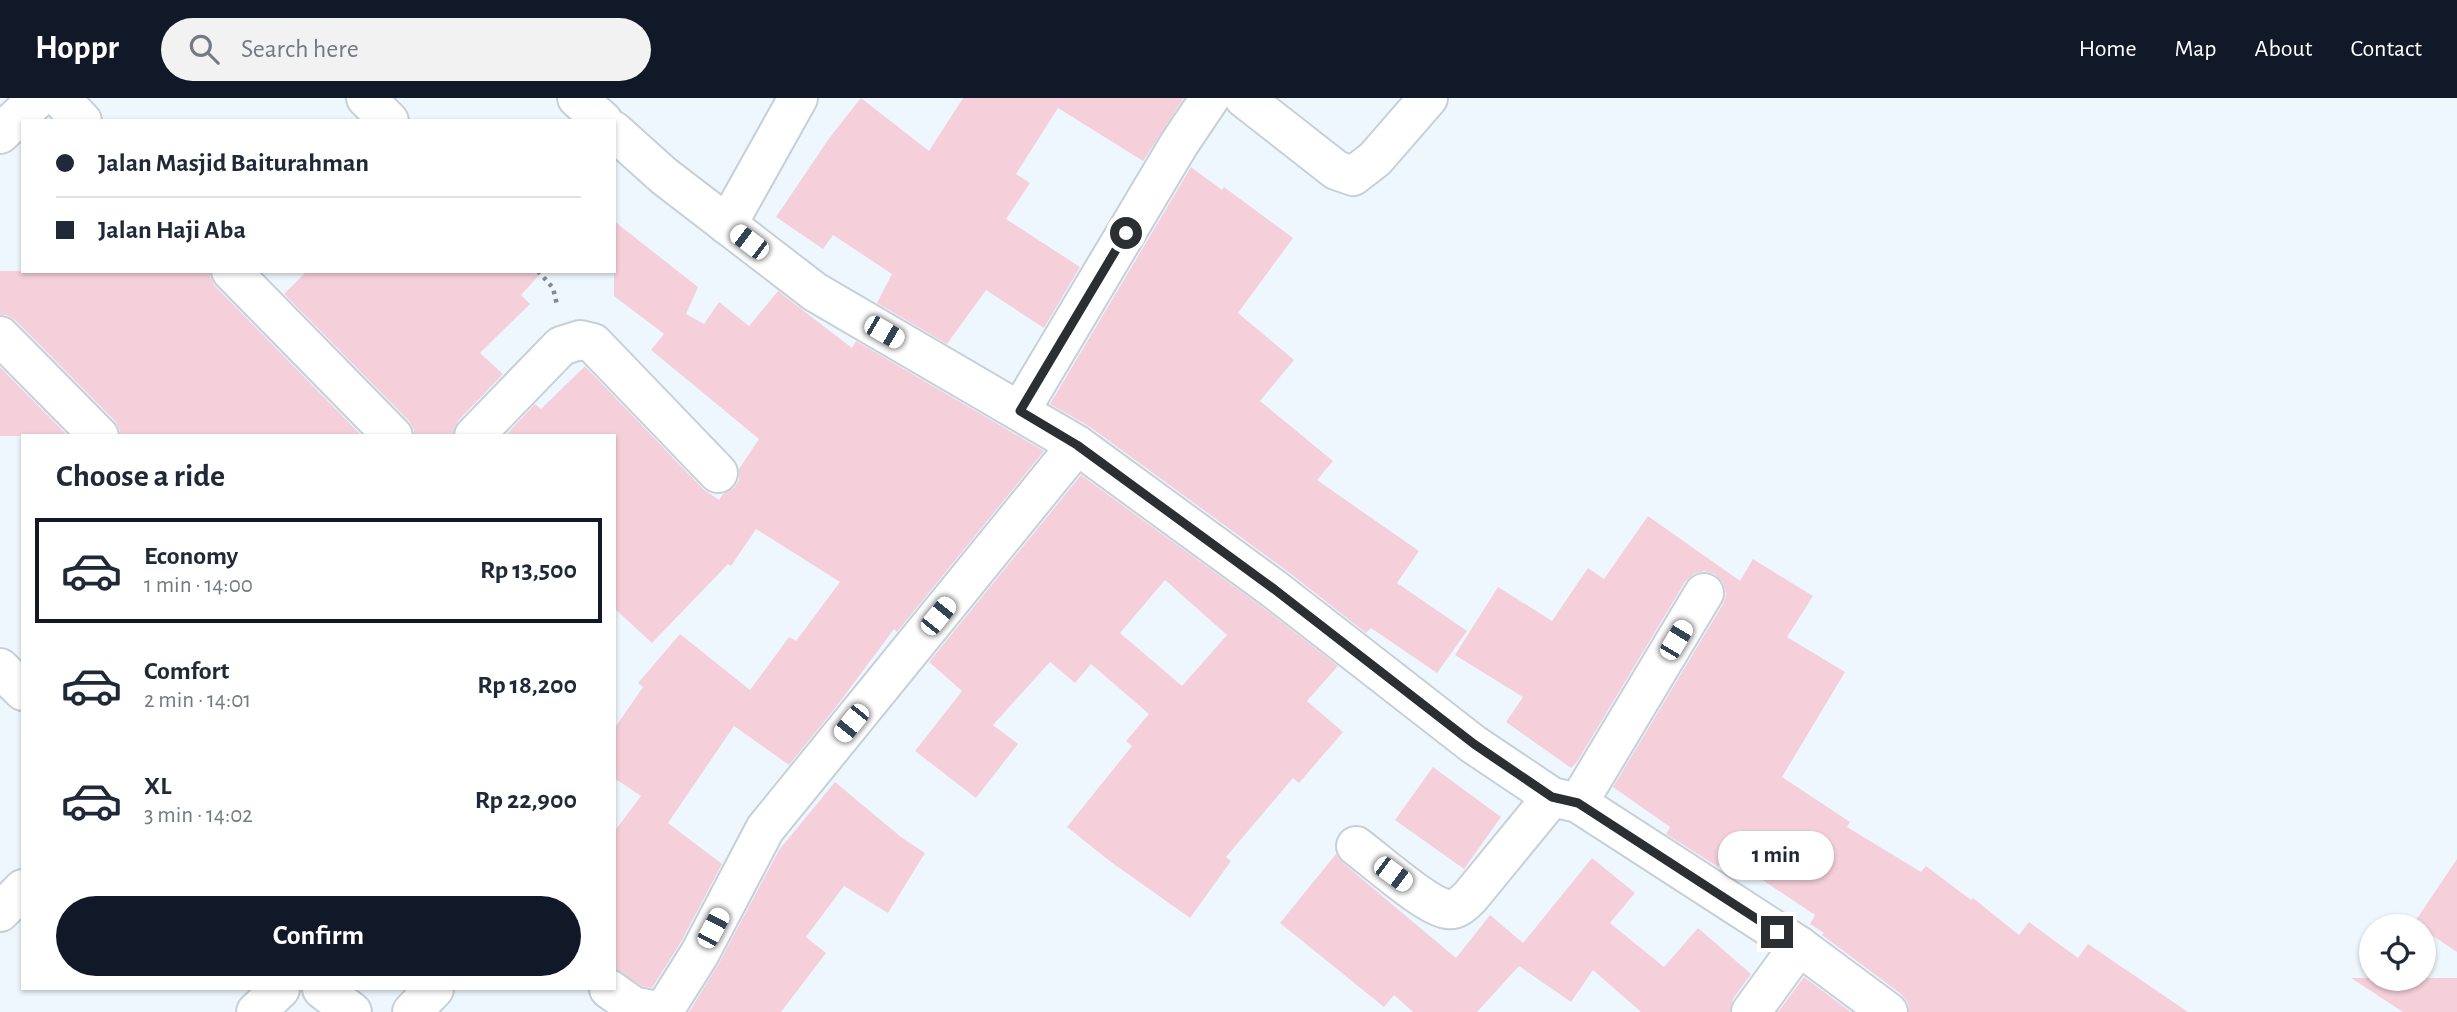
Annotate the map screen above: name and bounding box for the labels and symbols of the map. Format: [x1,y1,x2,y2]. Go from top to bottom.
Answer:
route start [1110,217,1142,249]
car [726,221,773,263]
car [861,312,908,352]
car [917,593,960,639]
car [1657,617,1696,663]
car [830,700,873,746]
callout: 1 min [1719,830,1835,880]
car [1370,853,1417,895]
car [694,905,733,951]
route end [1761,916,1793,948]

